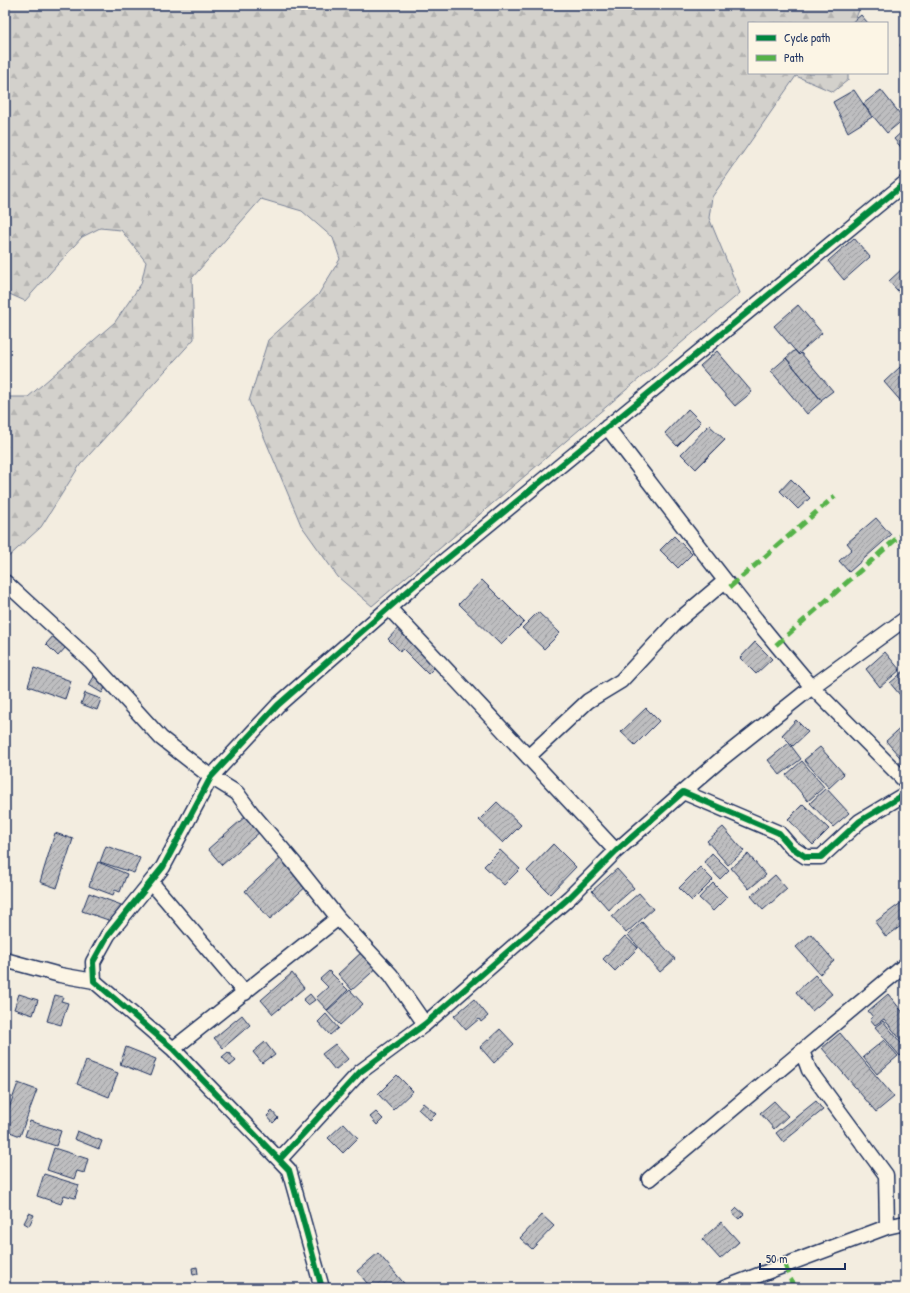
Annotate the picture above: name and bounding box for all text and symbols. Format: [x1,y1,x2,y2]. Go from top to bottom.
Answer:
legend [748,22,888,74]
text: Cycle path [784,29,830,46]
text: Path [784,49,804,66]
scale bar [760,1245,845,1271]
text: 50 m [766,1250,787,1267]

